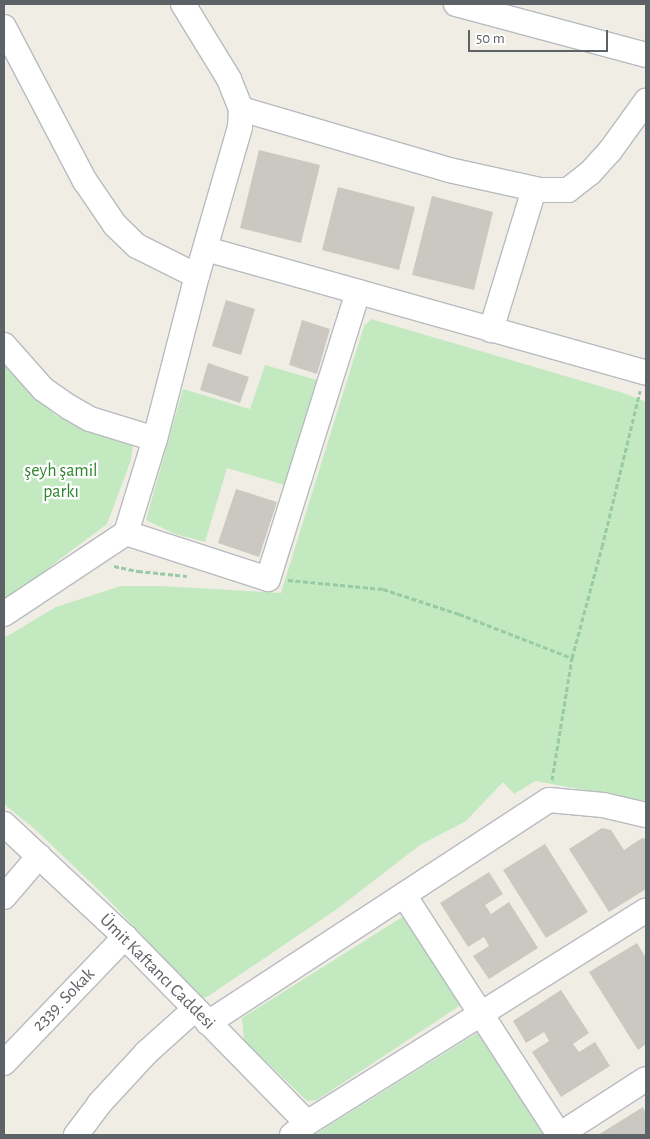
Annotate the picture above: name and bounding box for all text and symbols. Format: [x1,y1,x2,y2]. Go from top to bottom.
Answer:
scale bar [470,20,610,52]
text: 50 m [476,31,505,46]
park label: şeyh şamil parkı [25,461,97,504]
street label: Ümit Kaftancı Caddesi [95,910,219,1034]
street label: 2339. Sokak [28,964,100,1036]

